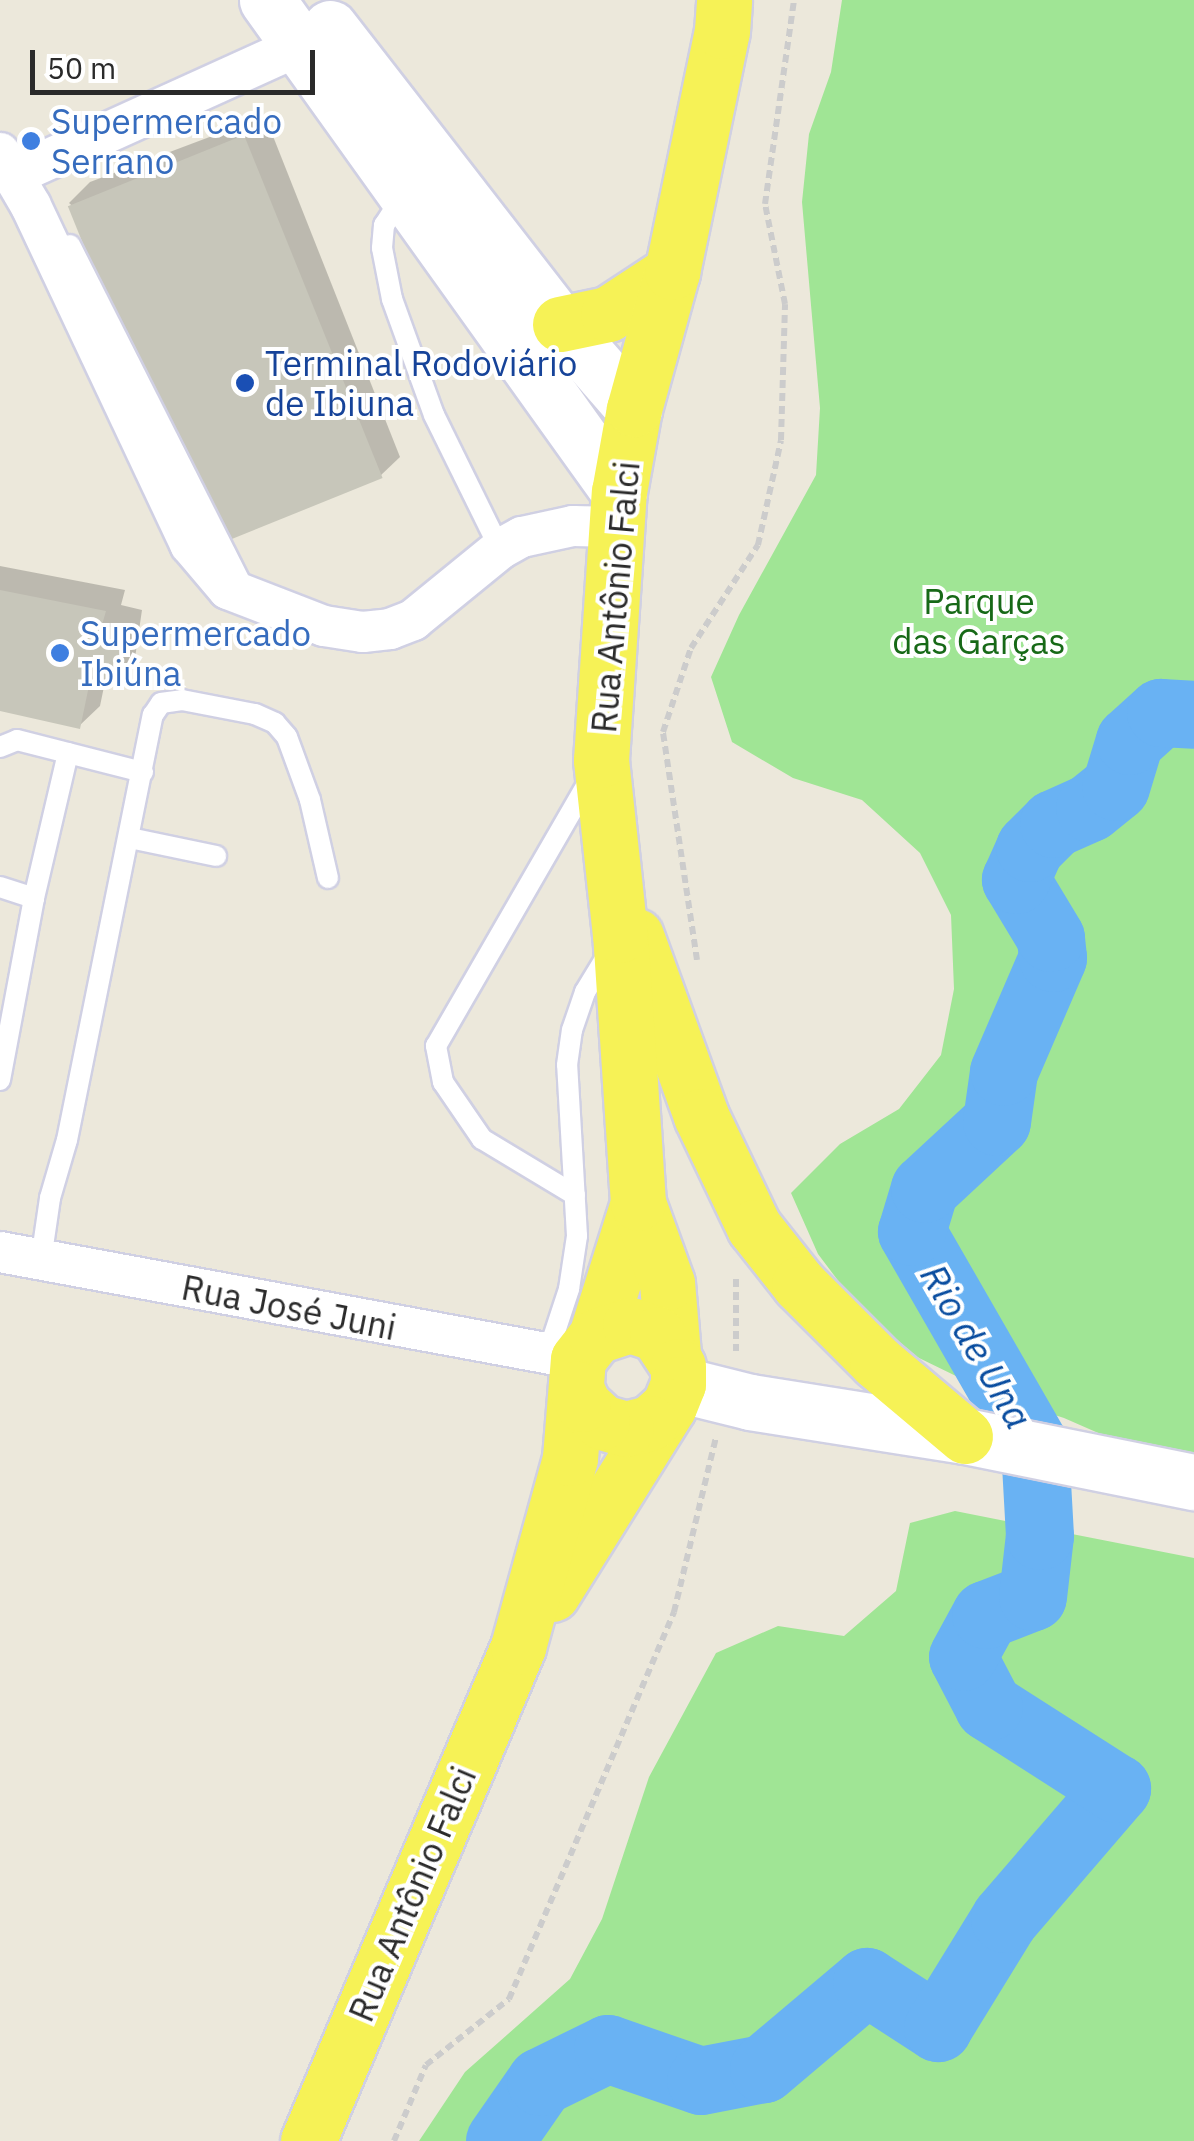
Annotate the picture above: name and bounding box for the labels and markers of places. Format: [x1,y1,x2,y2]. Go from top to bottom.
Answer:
place label: Supermercado Serrano [51,100,282,182]
marker: Supermercado Serrano [20,130,42,152]
place label: Terminal Rodoviário de Ibiuna [265,342,577,424]
marker: Terminal Rodoviário de Ibiuna [234,372,256,394]
place label: Supermercado Ibiúna [80,612,311,694]
marker: Supermercado Ibiúna [49,642,71,664]

